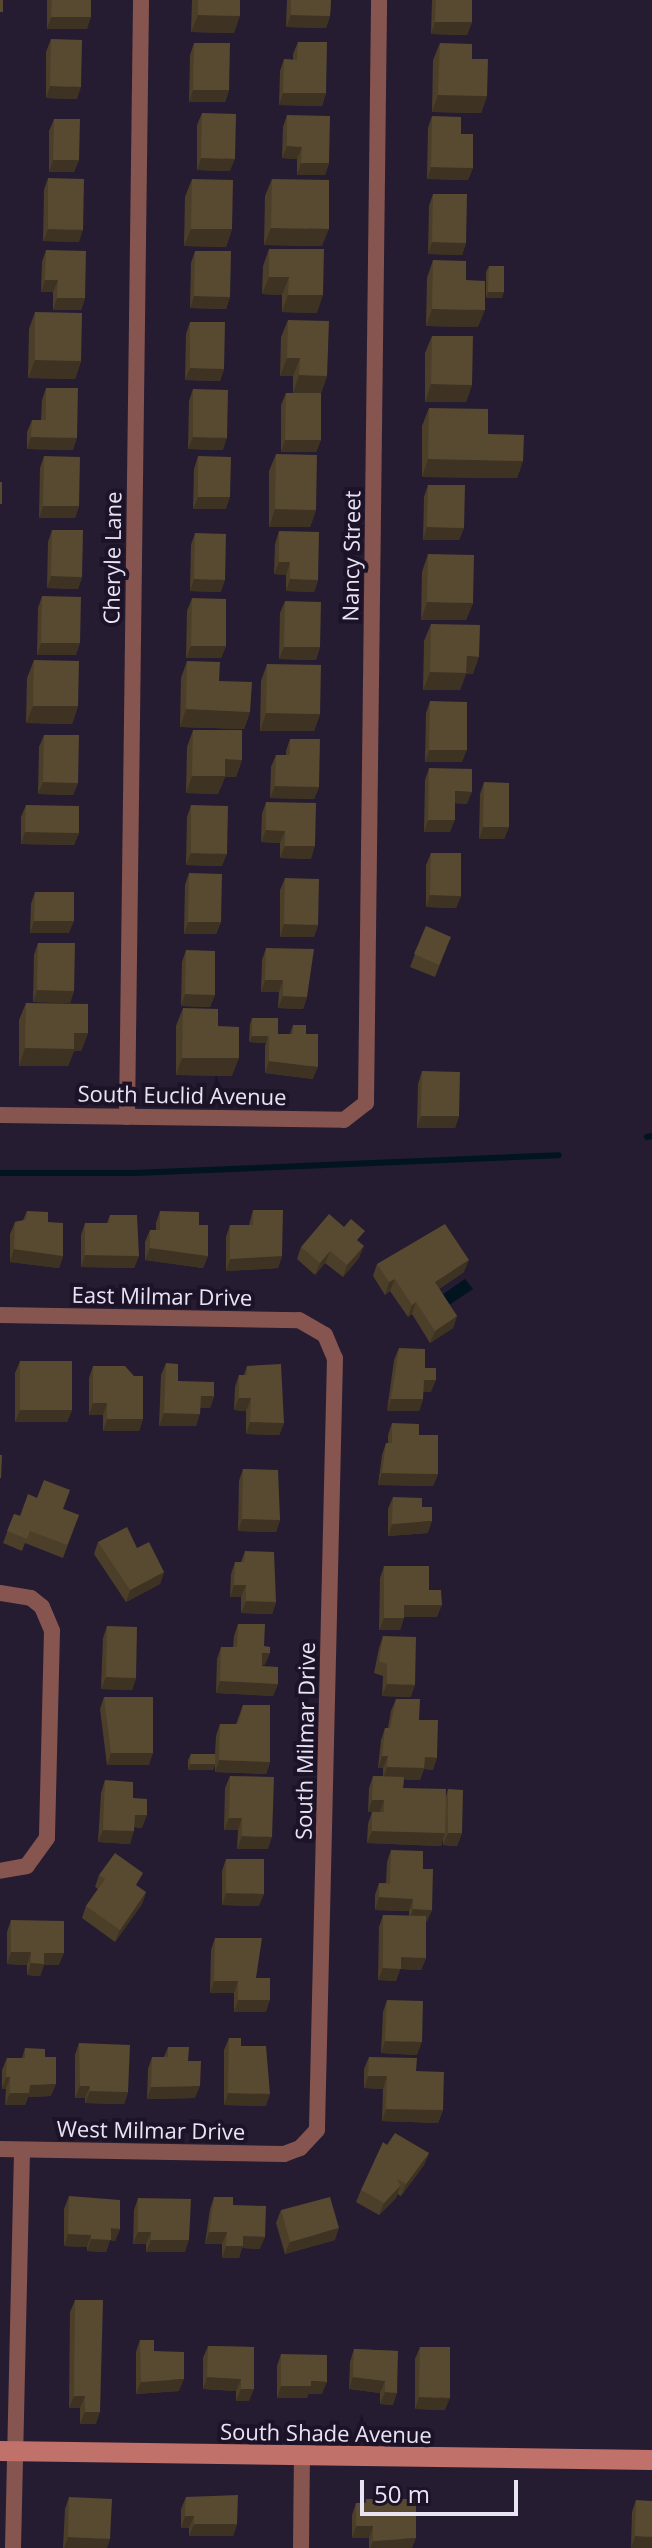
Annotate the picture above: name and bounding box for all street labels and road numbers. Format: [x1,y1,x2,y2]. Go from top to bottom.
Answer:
street label: Nancy Street [337,490,365,622]
street label: Cheryle Lane [98,491,126,625]
street label: South Euclid Avenue [77,1080,287,1110]
street label: East Milmar Drive [72,1281,252,1311]
street label: South Milmar Drive [290,1642,320,1840]
street label: West Milmar Drive [56,2115,246,2145]
street label: South Shade Avenue [220,2418,432,2448]

